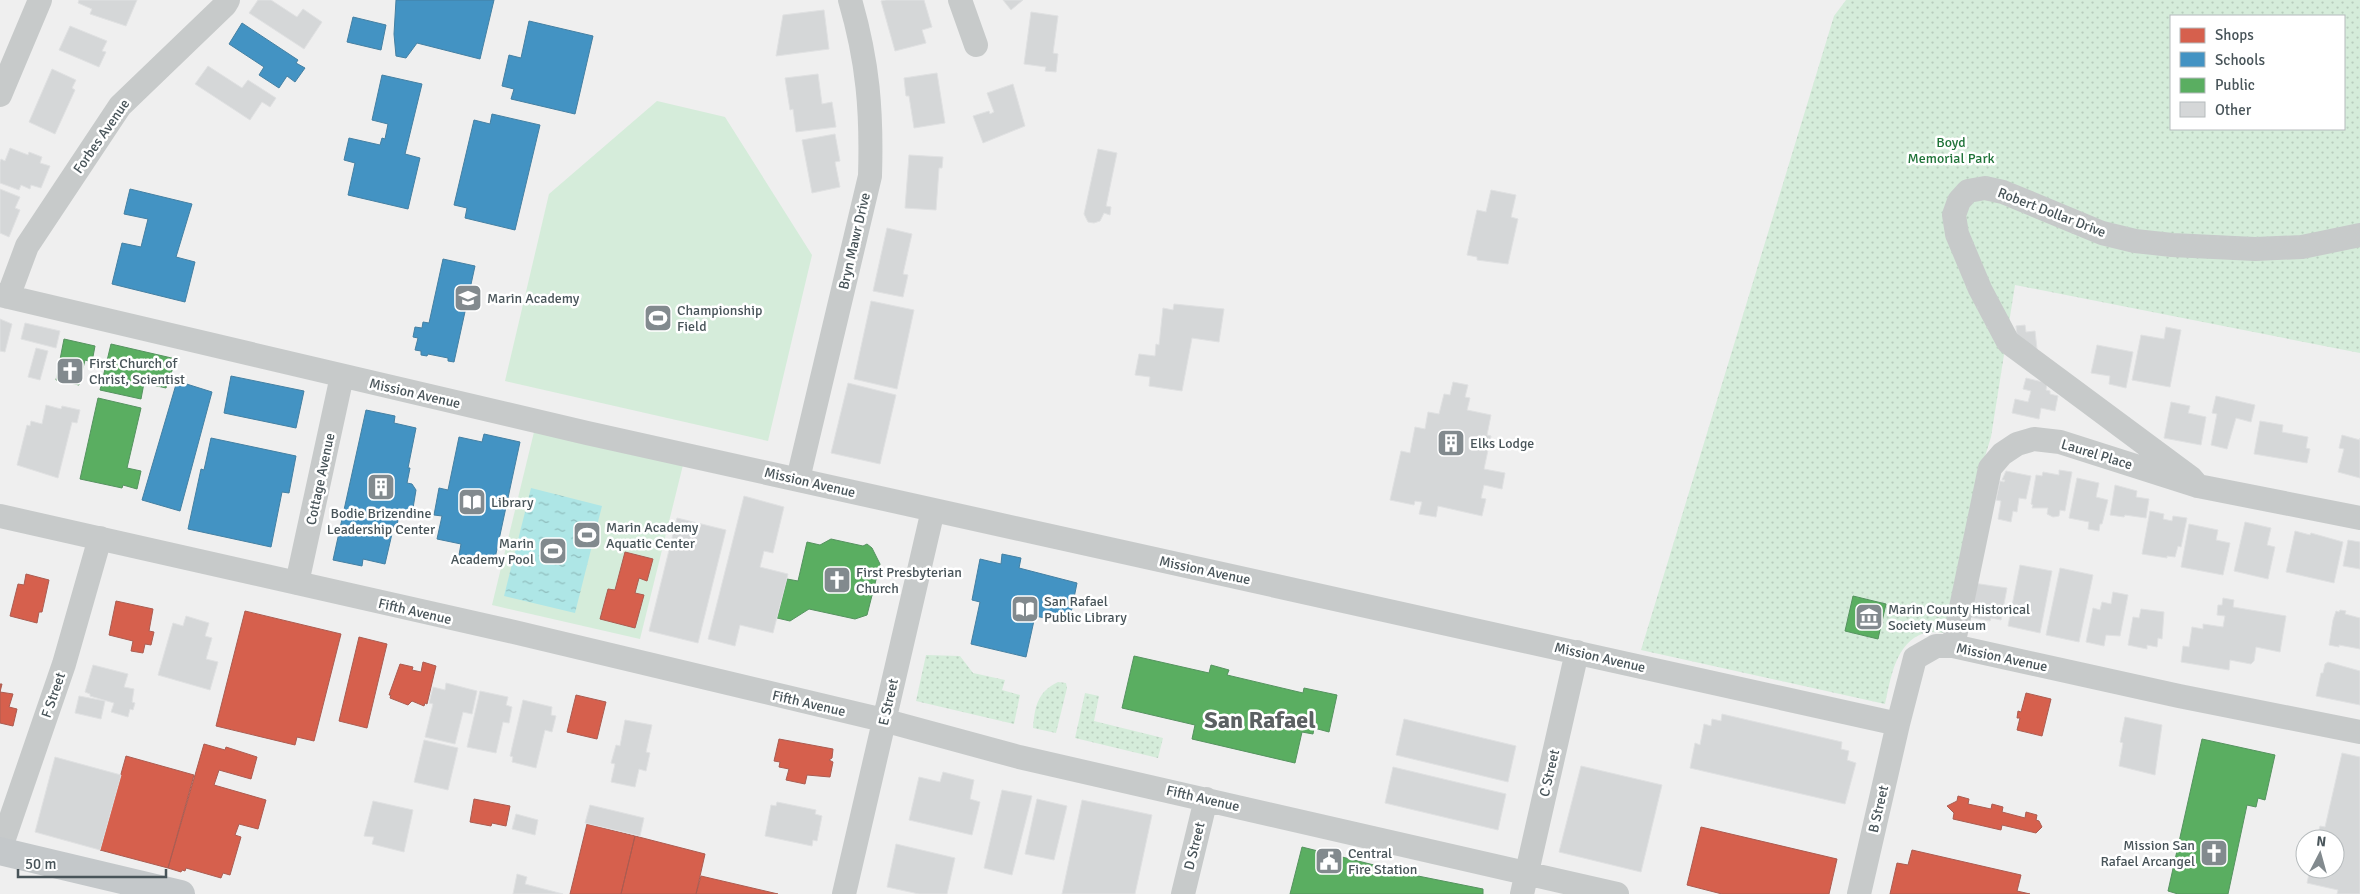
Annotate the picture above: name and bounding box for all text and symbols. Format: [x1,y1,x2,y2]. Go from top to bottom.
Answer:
legend [2170,15,2345,130]
text: Shops [2215,26,2254,44]
text: Schools [2215,51,2266,69]
text: Public [2215,76,2255,94]
street label: Forbes Avenue [70,96,133,177]
text: Other [2215,101,2252,119]
park label: Boyd Memorial Park [1907,134,1995,167]
street label: Robert Dollar Drive [1995,184,2108,241]
street label: Bryn Mawr Drive [835,191,874,291]
school or university icon: Marin Academy [453,283,483,313]
place label: Marin Academy [487,290,580,307]
place label: Championship Field [677,302,762,335]
sports icon: Championship Field [643,303,673,333]
place label: First Church of Christ, Scientist [89,355,185,388]
church icon: First Church of Christ, Scientist [55,356,85,386]
street label: Mission Avenue [368,375,462,412]
building icon: Elks Lodge [1436,428,1466,458]
street label: Cottage Avenue [302,432,339,527]
place label: Elks Lodge [1470,435,1534,452]
street label: Laurel Place [2059,436,2135,473]
street label: Mission Avenue [763,464,857,501]
building icon: Bodie Brizendine Leadership Center [366,472,396,502]
library icon: Library [457,487,487,517]
place label: Library [491,494,534,511]
place label: Bodie Brizendine Leadership Center [327,505,436,538]
place label: Marin Academy Aquatic Center [606,519,699,552]
sports icon: Marin Academy Aquatic Center [572,520,602,550]
place label: Marin Academy Pool [451,535,534,568]
sports icon: Marin Academy Pool [538,536,568,566]
street label: Mission Avenue [1158,553,1252,588]
place label: First Presbyterian Church [856,564,962,597]
church icon: First Presbyterian Church [822,565,852,595]
place label: San Rafael Public Library [1044,593,1127,626]
library icon: San Rafael Public Library [1010,594,1040,624]
street label: Fifth Avenue [377,595,453,628]
place label: Marin County Historical Society Museum [1888,601,2030,634]
museum icon: Marin County Historical Society Museum [1854,602,1884,632]
street label: Mission Avenue [1553,639,1647,676]
street label: Mission Avenue [1955,640,2049,675]
street label: F Street [38,670,69,720]
street label: E Street [875,677,902,727]
street label: Fifth Avenue [771,687,847,720]
district label: San Rafael [1204,705,1316,735]
street label: C Street [1536,748,1563,798]
street label: Fifth Avenue [1165,782,1241,815]
street label: B Street [1865,784,1892,834]
street label: D Street [1180,820,1209,872]
north arrow [2295,829,2345,879]
text: N [2316,833,2327,851]
place label: Mission San Rafael Arcangel [2100,837,2195,870]
church icon: Mission San Rafael Arcangel [2199,838,2229,868]
place label: Central Fire Station [1348,845,1417,878]
scale bar [18,846,165,878]
public building icon: Central Fire Station [1314,846,1344,876]
text: 50 m [25,855,56,873]

